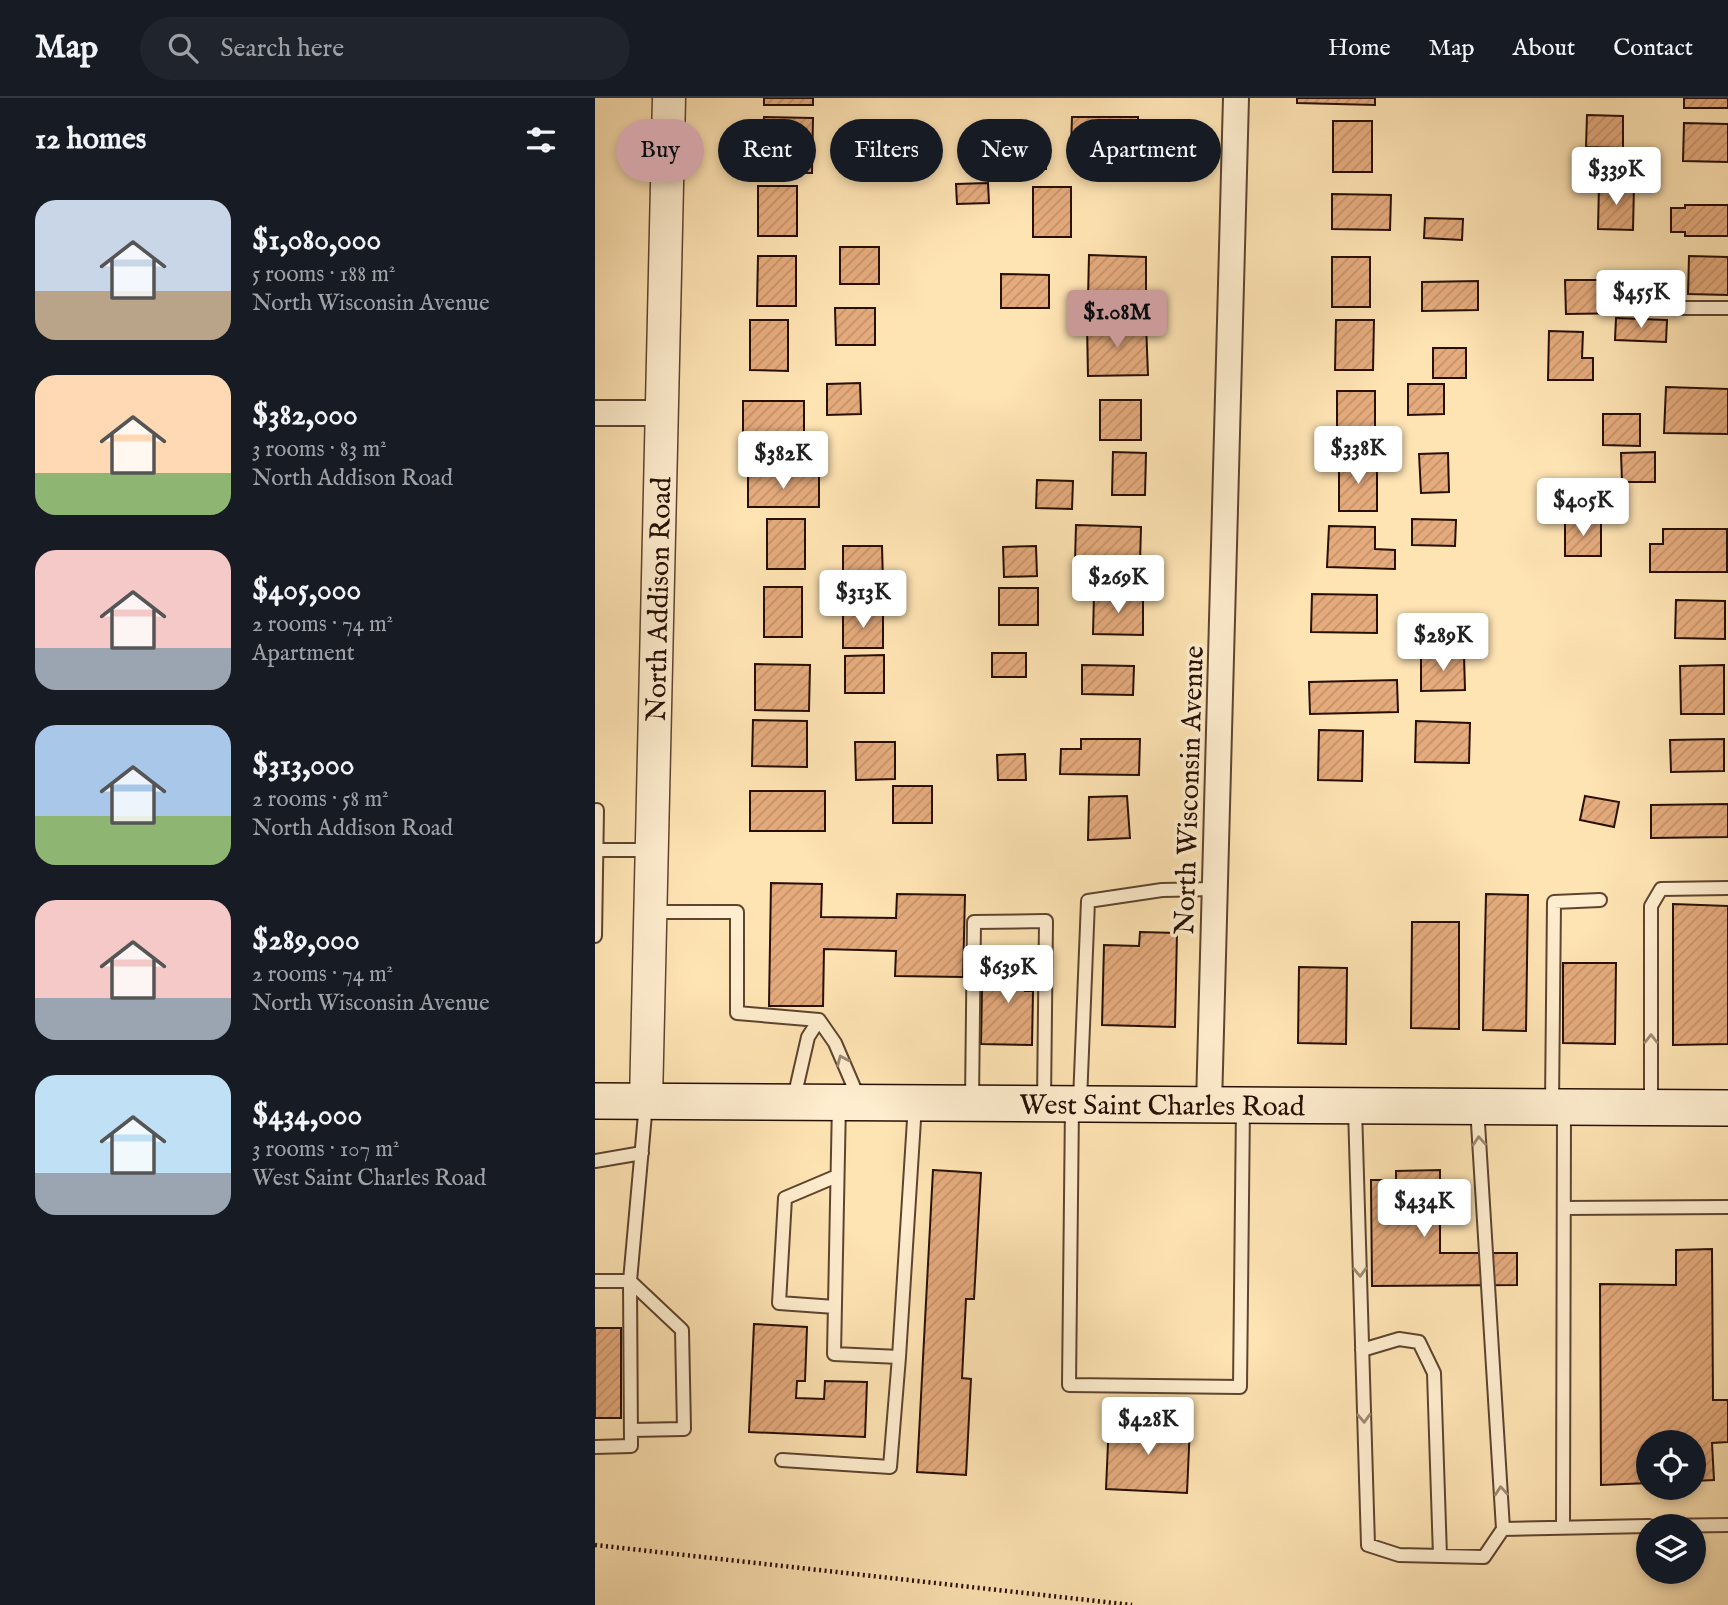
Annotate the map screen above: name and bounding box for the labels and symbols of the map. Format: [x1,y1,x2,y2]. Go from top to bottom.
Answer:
pin: $339K [1567,148,1665,207]
pin: $455K [1592,271,1690,330]
pin: $1.08M [1060,290,1174,350]
pin: $338K [1309,426,1407,486]
pin: $382K [734,432,832,491]
street label: North Addison Road [640,476,680,722]
pin: $405K [1534,478,1632,538]
pin: $269K [1069,556,1167,615]
pin: $313K [814,570,912,630]
pin: $289K [1394,614,1492,673]
street label: North Wisconsin Avenue [1168,645,1213,935]
pin: $639K [959,946,1057,1005]
one-way arrow [1643,1033,1659,1044]
one-way arrow [837,1055,851,1067]
street label: West Saint Charles Road [1019,1089,1305,1125]
one-way arrow [1472,1135,1487,1146]
pin: $434K [1375,1180,1473,1239]
one-way arrow [1352,1267,1368,1278]
pin: $428K [1099,1398,1197,1457]
one-way arrow [1357,1413,1372,1424]
one-way arrow [1494,1485,1509,1496]

